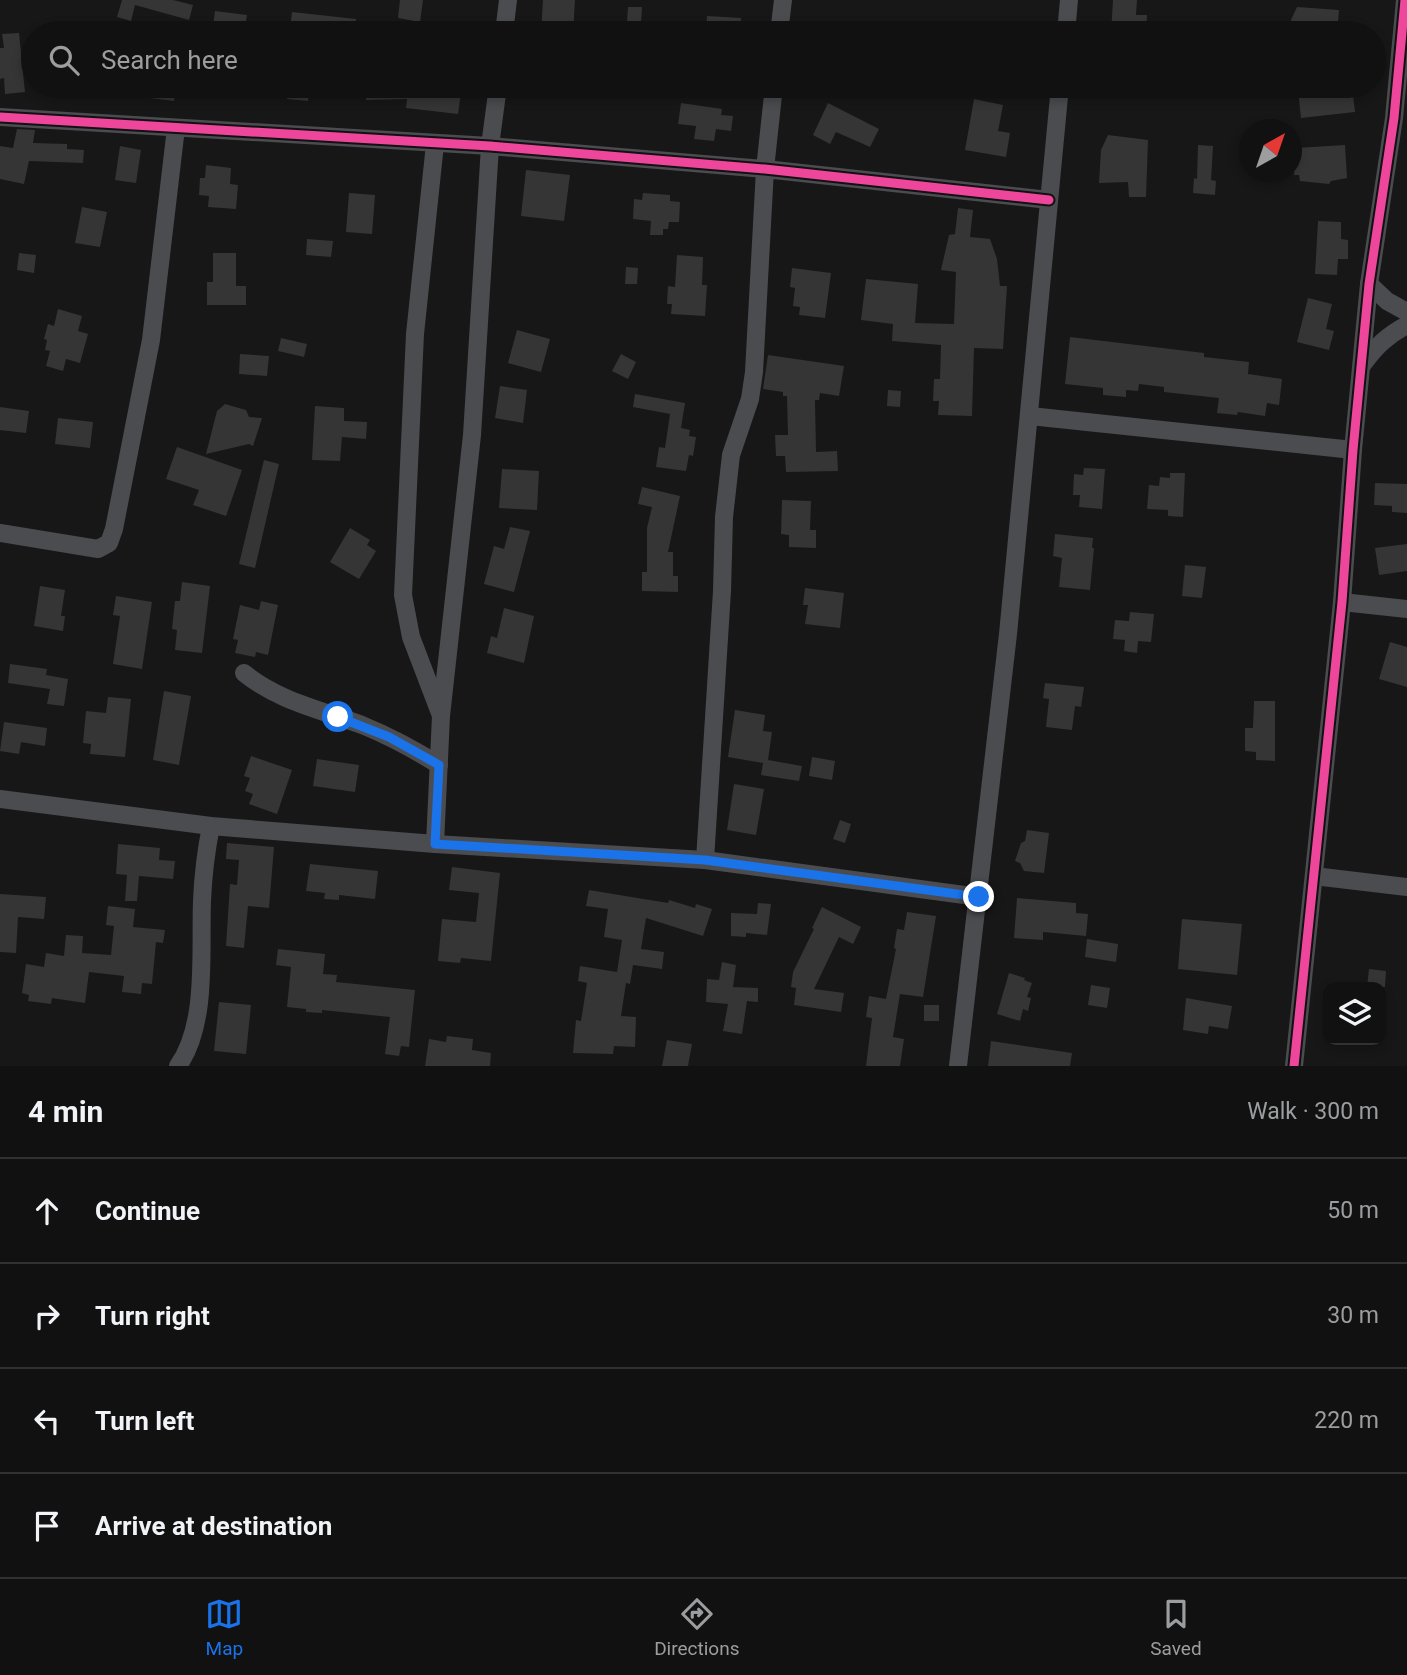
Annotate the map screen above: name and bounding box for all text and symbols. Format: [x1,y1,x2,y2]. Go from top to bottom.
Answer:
search box [21,21,1386,98]
icon: search [45,41,83,79]
text: Search here [101,45,238,75]
north arrow [1239,119,1302,182]
route start [322,701,353,732]
route end [963,881,994,912]
map controls [1323,982,1386,1045]
button: layers [1323,982,1386,1045]
text: 4 min [28,1094,103,1129]
text: Walk · 300 m [1247,1098,1379,1125]
icon: ahead [28,1192,66,1230]
text: Continue [95,1196,200,1226]
text: 50 m [1327,1197,1379,1224]
icon: right [28,1297,66,1335]
text: Turn right [95,1301,210,1331]
text: 30 m [1327,1302,1379,1329]
icon: left [28,1402,66,1440]
text: Turn left [95,1406,194,1436]
text: 220 m [1314,1407,1379,1434]
icon: arrive [28,1507,66,1545]
text: Arrive at destination [95,1511,332,1541]
tab: Map [205,1595,243,1660]
tab: Directions [654,1595,739,1660]
tab: Saved [1150,1595,1202,1660]

